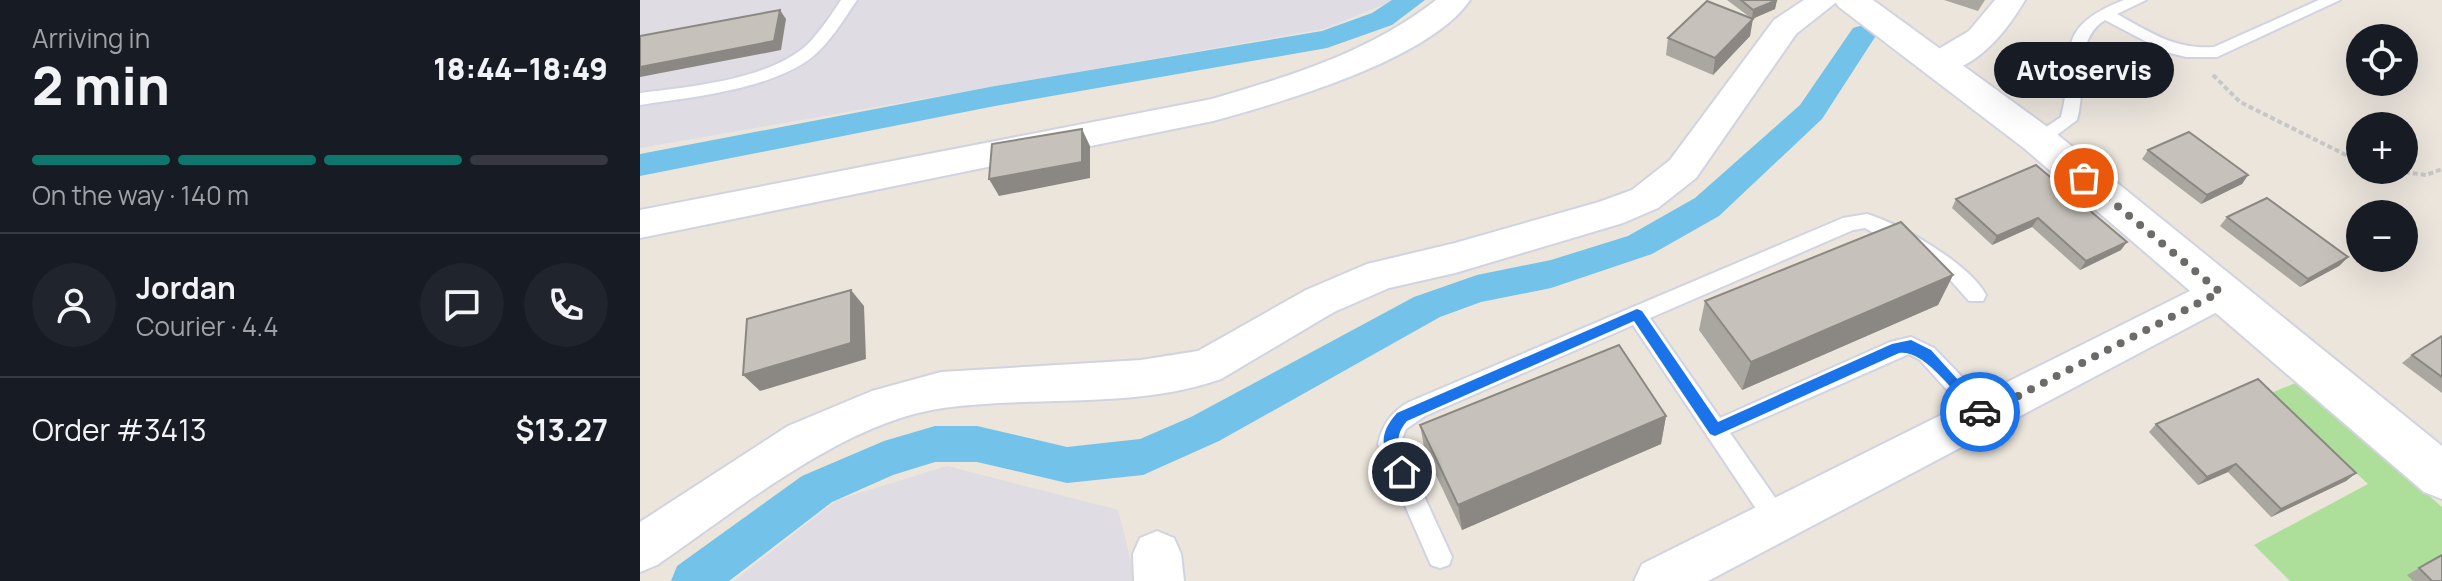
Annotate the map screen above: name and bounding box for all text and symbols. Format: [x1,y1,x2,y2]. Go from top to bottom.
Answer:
text: Arriving in [32,20,150,56]
map controls [2346,24,2418,272]
button: locate [2346,24,2418,96]
callout: Avtoservis [1994,42,2174,98]
text: 18:44–18:49 [433,48,608,89]
text: 2 min [32,50,170,121]
text: Avtoservis [2016,52,2152,88]
button: + [2346,112,2418,184]
pin [2050,144,2118,212]
icon: bag [2062,156,2106,200]
text: On the way · 140 m [32,177,249,213]
button: − [2346,200,2418,272]
button: person [32,263,116,347]
button: chat [420,263,504,347]
button: phone [524,263,608,347]
text: Jordan [136,267,236,308]
text: Courier · 4.4 [136,308,278,344]
courier [1940,372,2020,452]
icon: car [1958,390,2002,434]
text: Order #3413 [32,409,207,450]
text: $13.27 [516,409,608,450]
pin [1368,438,1436,506]
icon: home [1380,450,1424,494]

